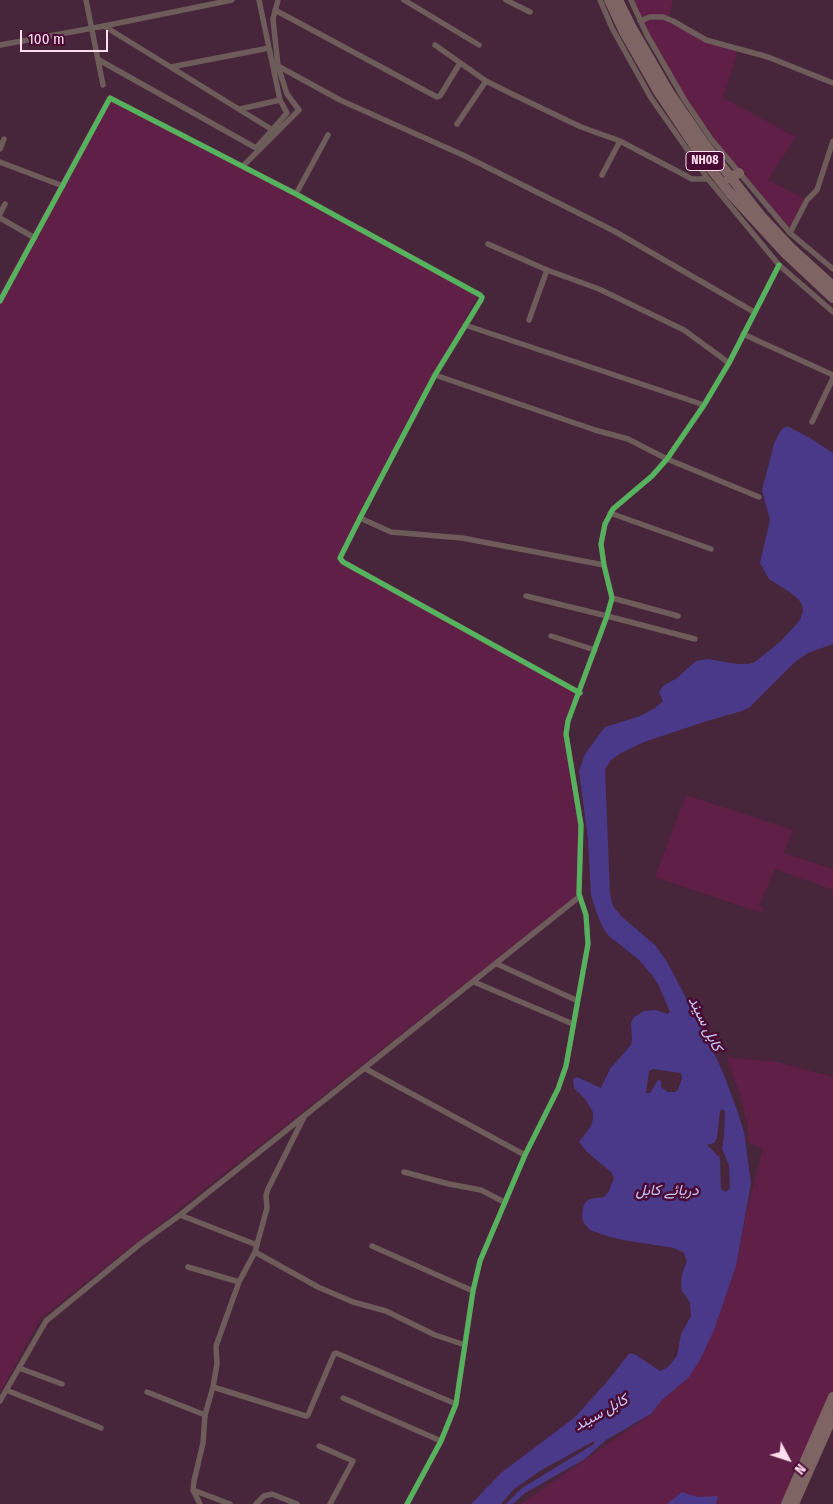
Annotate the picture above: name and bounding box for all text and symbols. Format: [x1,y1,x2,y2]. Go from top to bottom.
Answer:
scale bar [22,20,110,52]
text: 100 m [28,30,65,48]
road number: NH08 [686,152,724,170]
water label: کابل سيند [684,994,726,1054]
water label: دریائے کابل [635,1182,699,1200]
water label: کابل سيند [571,1391,631,1435]
north arrow [763,1434,813,1484]
text: N [791,1460,809,1478]

